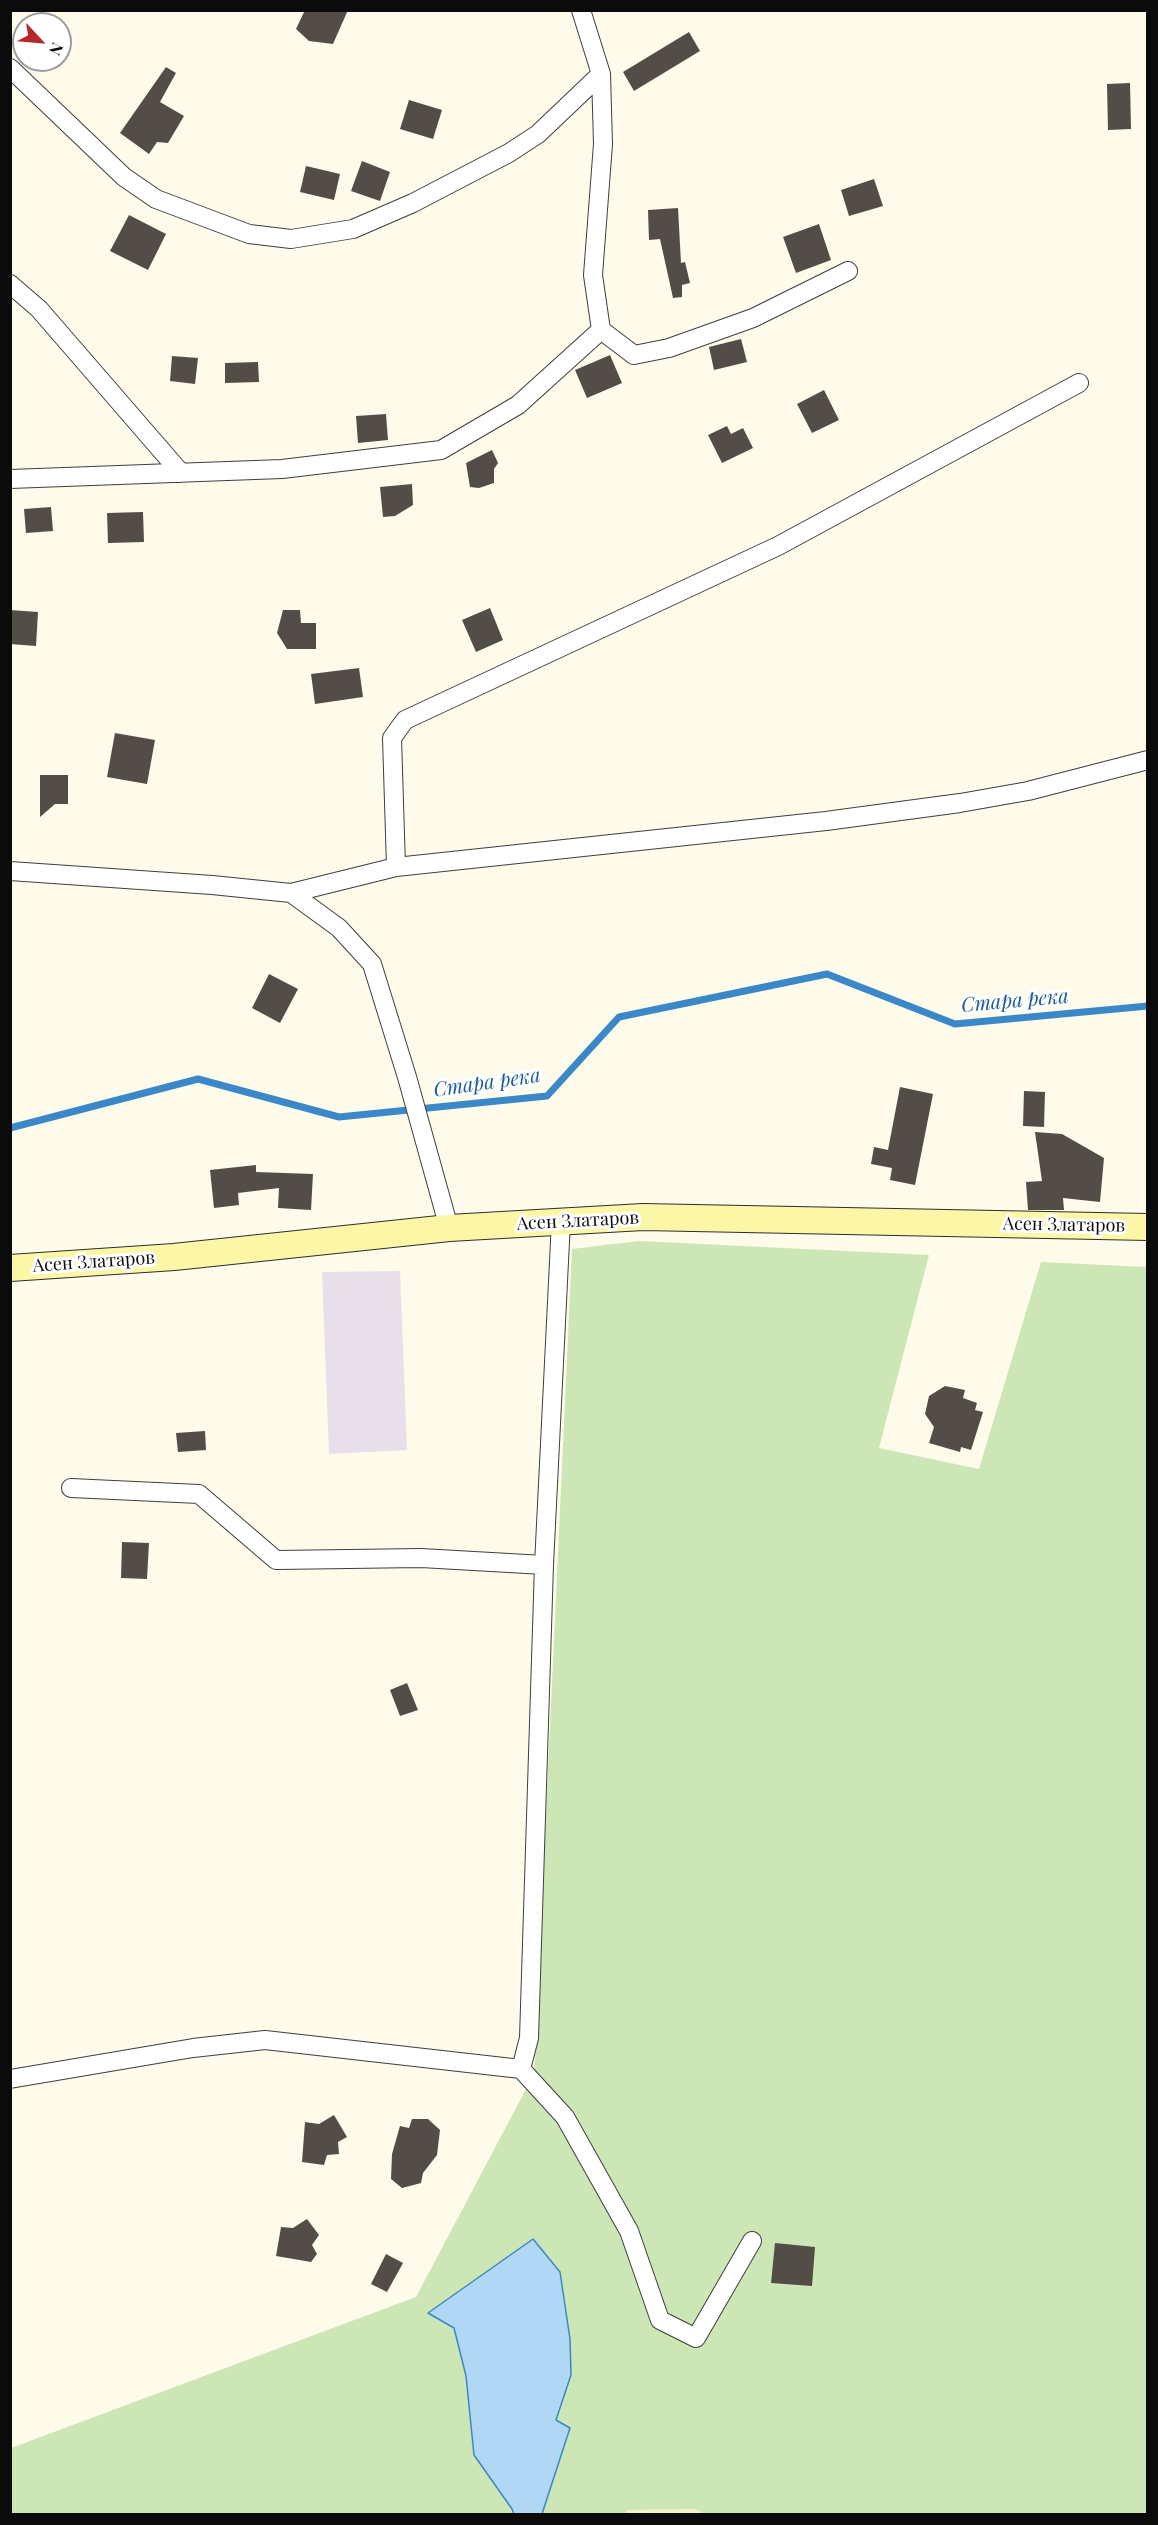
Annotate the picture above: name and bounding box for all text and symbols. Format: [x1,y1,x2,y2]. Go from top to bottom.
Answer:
north arrow [12,12,72,72]
text: N [45,39,69,59]
water label: Стара река [960,984,1070,1018]
water label: Стара река [432,1064,542,1102]
street label: Асен Златаров [516,1207,640,1235]
street label: Асен Златаров [1003,1213,1125,1237]
street label: Асен Златаров [32,1247,156,1277]

